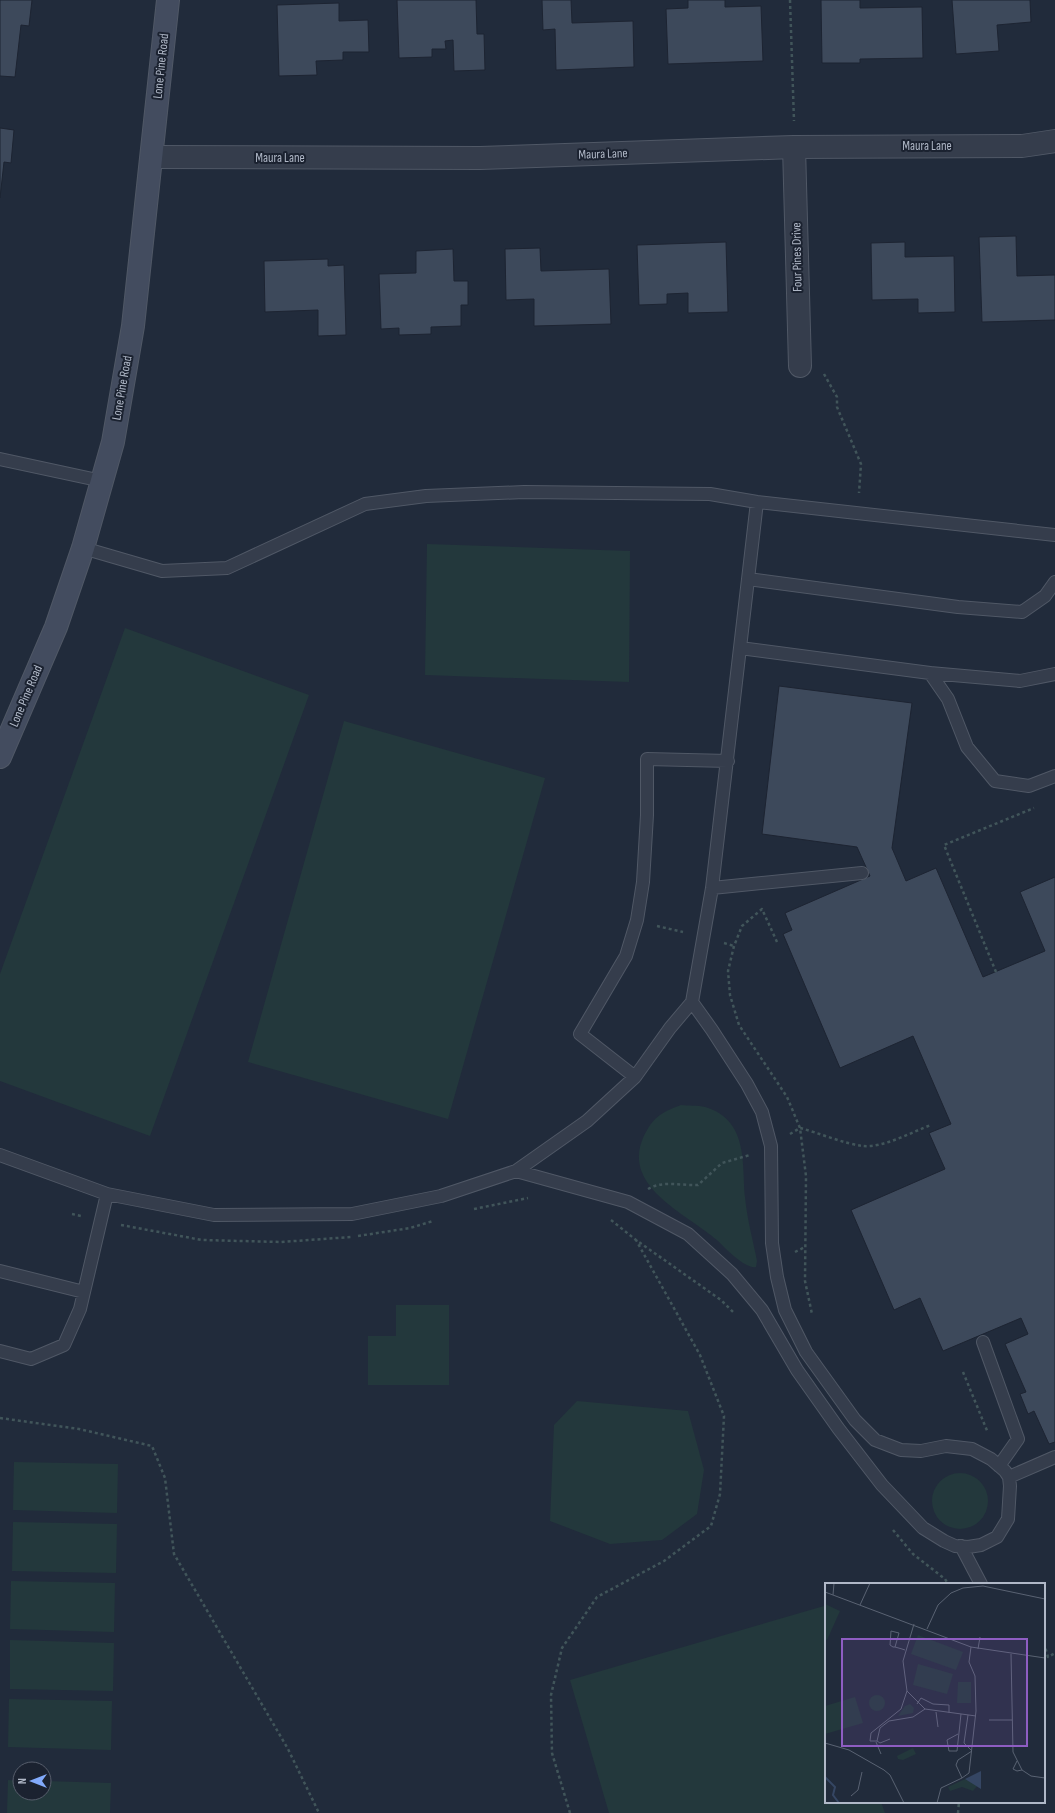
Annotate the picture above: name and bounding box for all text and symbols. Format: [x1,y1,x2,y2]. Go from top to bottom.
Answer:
street label: Lone Pine Road [150,33,172,99]
street label: Maura Lane [902,138,952,154]
street label: Maura Lane [578,145,628,163]
street label: Maura Lane [255,150,305,166]
street label: Four Pines Drive [788,222,806,292]
street label: Lone Pine Road [108,354,136,422]
street label: Lone Pine Road [6,663,46,729]
inset map [825,1583,1045,1803]
north arrow [12,1761,52,1801]
text: N [16,1778,29,1784]

